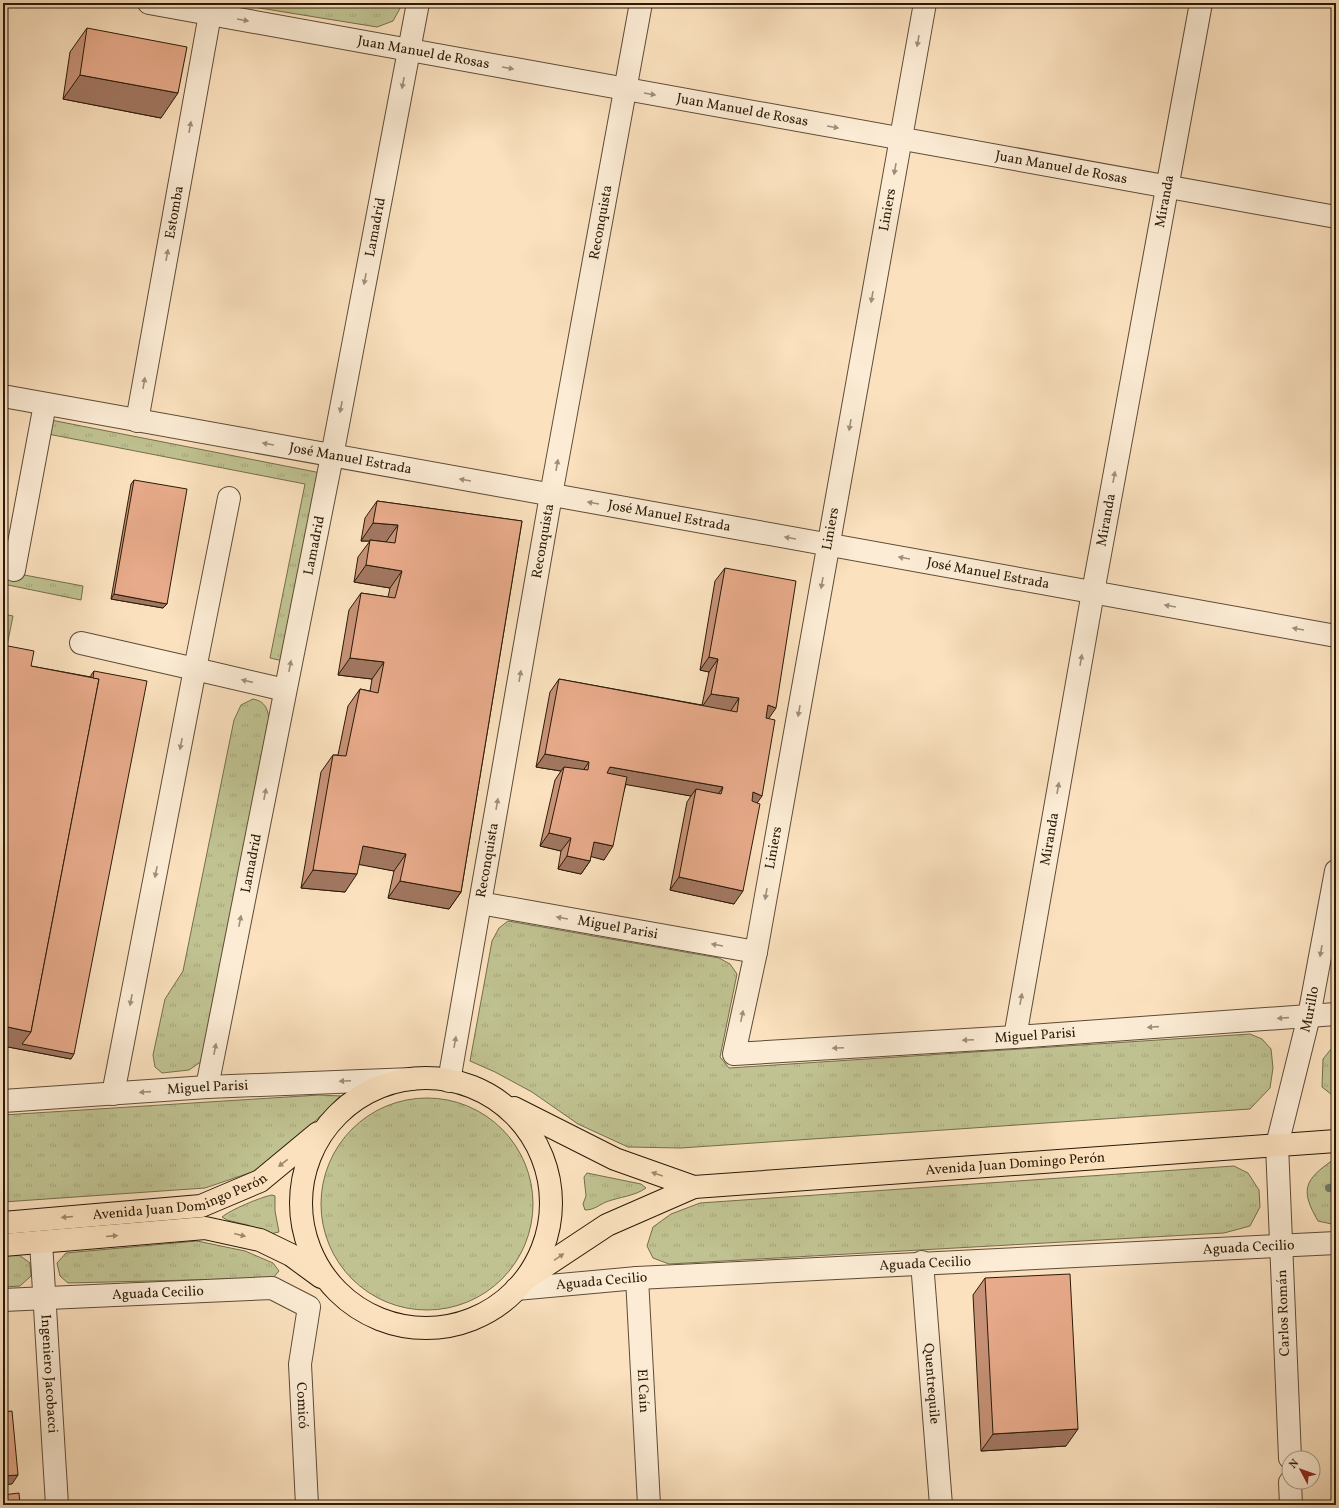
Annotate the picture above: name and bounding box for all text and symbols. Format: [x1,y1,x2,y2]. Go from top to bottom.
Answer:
one-way arrow [236,17,249,23]
street label: Juan Manuel de Rosas [356,31,491,74]
one-way arrow [915,35,921,48]
one-way arrow [502,65,514,71]
one-way arrow [399,76,405,89]
street label: Juan Manuel de Rosas [675,89,810,131]
one-way arrow [644,91,656,97]
one-way arrow [187,121,193,133]
one-way arrow [827,124,839,130]
street label: Juan Manuel de Rosas [994,146,1129,189]
one-way arrow [892,163,898,176]
street label: Miranda [1150,173,1179,229]
street label: Reconquista [585,183,617,261]
street label: Estomba [160,184,189,240]
street label: Liniers [875,187,901,233]
street label: Lamadrid [360,196,390,259]
one-way arrow [164,248,170,261]
one-way arrow [362,273,368,285]
one-way arrow [869,291,875,304]
one-way arrow [141,376,147,389]
one-way arrow [338,401,344,413]
one-way arrow [846,419,852,431]
street label: José Manuel Estrada [287,438,413,479]
one-way arrow [262,441,274,447]
one-way arrow [554,459,560,471]
one-way arrow [1111,471,1117,483]
one-way arrow [459,476,471,482]
street label: Miranda [1092,492,1120,548]
street label: José Manuel Estrada [606,496,732,536]
one-way arrow [587,499,599,505]
street label: Reconquista [527,502,559,580]
street label: Liniers [818,506,844,552]
street label: Lamadrid [299,514,329,577]
one-way arrow [784,535,796,541]
street label: José Manuel Estrada [925,553,1051,594]
one-way arrow [898,555,910,561]
one-way arrow [818,577,824,589]
one-way arrow [1164,603,1176,609]
one-way arrow [1292,626,1304,632]
one-way arrow [1078,654,1084,666]
one-way arrow [287,660,293,673]
one-way arrow [517,670,523,682]
one-way arrow [241,678,253,684]
one-way arrow [795,705,801,717]
one-way arrow [177,738,183,751]
one-way arrow [1055,782,1061,794]
one-way arrow [262,788,268,800]
one-way arrow [494,798,500,810]
street label: Miranda [1036,811,1064,867]
street label: Reconquista [472,821,503,899]
street label: Liniers [761,825,787,871]
street label: Lamadrid [236,832,266,895]
one-way arrow [153,866,159,878]
one-way arrow [763,888,769,900]
street label: Miguel Parisi [576,911,660,944]
one-way arrow [555,914,568,920]
one-way arrow [237,915,243,928]
one-way arrow [711,942,723,948]
one-way arrow [1318,945,1324,957]
street label: Murillo [1296,985,1324,1034]
one-way arrow [1019,993,1025,1005]
one-way arrow [128,994,134,1006]
one-way arrow [739,1010,745,1022]
one-way arrow [1277,1014,1289,1021]
street label: Miguel Parisi [994,1023,1076,1048]
one-way arrow [1147,1024,1160,1031]
one-way arrow [452,1036,458,1048]
one-way arrow [961,1037,974,1043]
one-way arrow [212,1043,218,1055]
one-way arrow [832,1044,844,1051]
street label: Miguel Parisi [166,1076,249,1099]
one-way arrow [339,1078,351,1085]
one-way arrow [139,1088,151,1095]
street label: Avenida Juan Domingo Perón [925,1148,1106,1180]
one-way arrow [278,1159,289,1168]
street label: Avenida Juan Domingo Perón [92,1169,272,1225]
one-way arrow [651,1170,663,1176]
one-way arrow [61,1214,73,1221]
one-way arrow [106,1233,118,1239]
one-way arrow [234,1233,247,1239]
street label: Aguada Cecilio [1202,1236,1295,1259]
street label: Aguada Cecilio [879,1252,971,1275]
one-way arrow [554,1253,564,1261]
street label: Aguada Cecilio [555,1268,648,1295]
street label: Carlos Román [1273,1269,1295,1357]
street label: Aguada Cecilio [112,1282,204,1305]
street label: Ingeniero Jacobacci [36,1314,62,1434]
street label: Quentrequile [919,1342,944,1425]
street label: El Caín [632,1368,654,1413]
street label: Comicó [291,1381,313,1429]
north arrow [1281,1450,1321,1490]
text: N [1286,1456,1303,1472]

